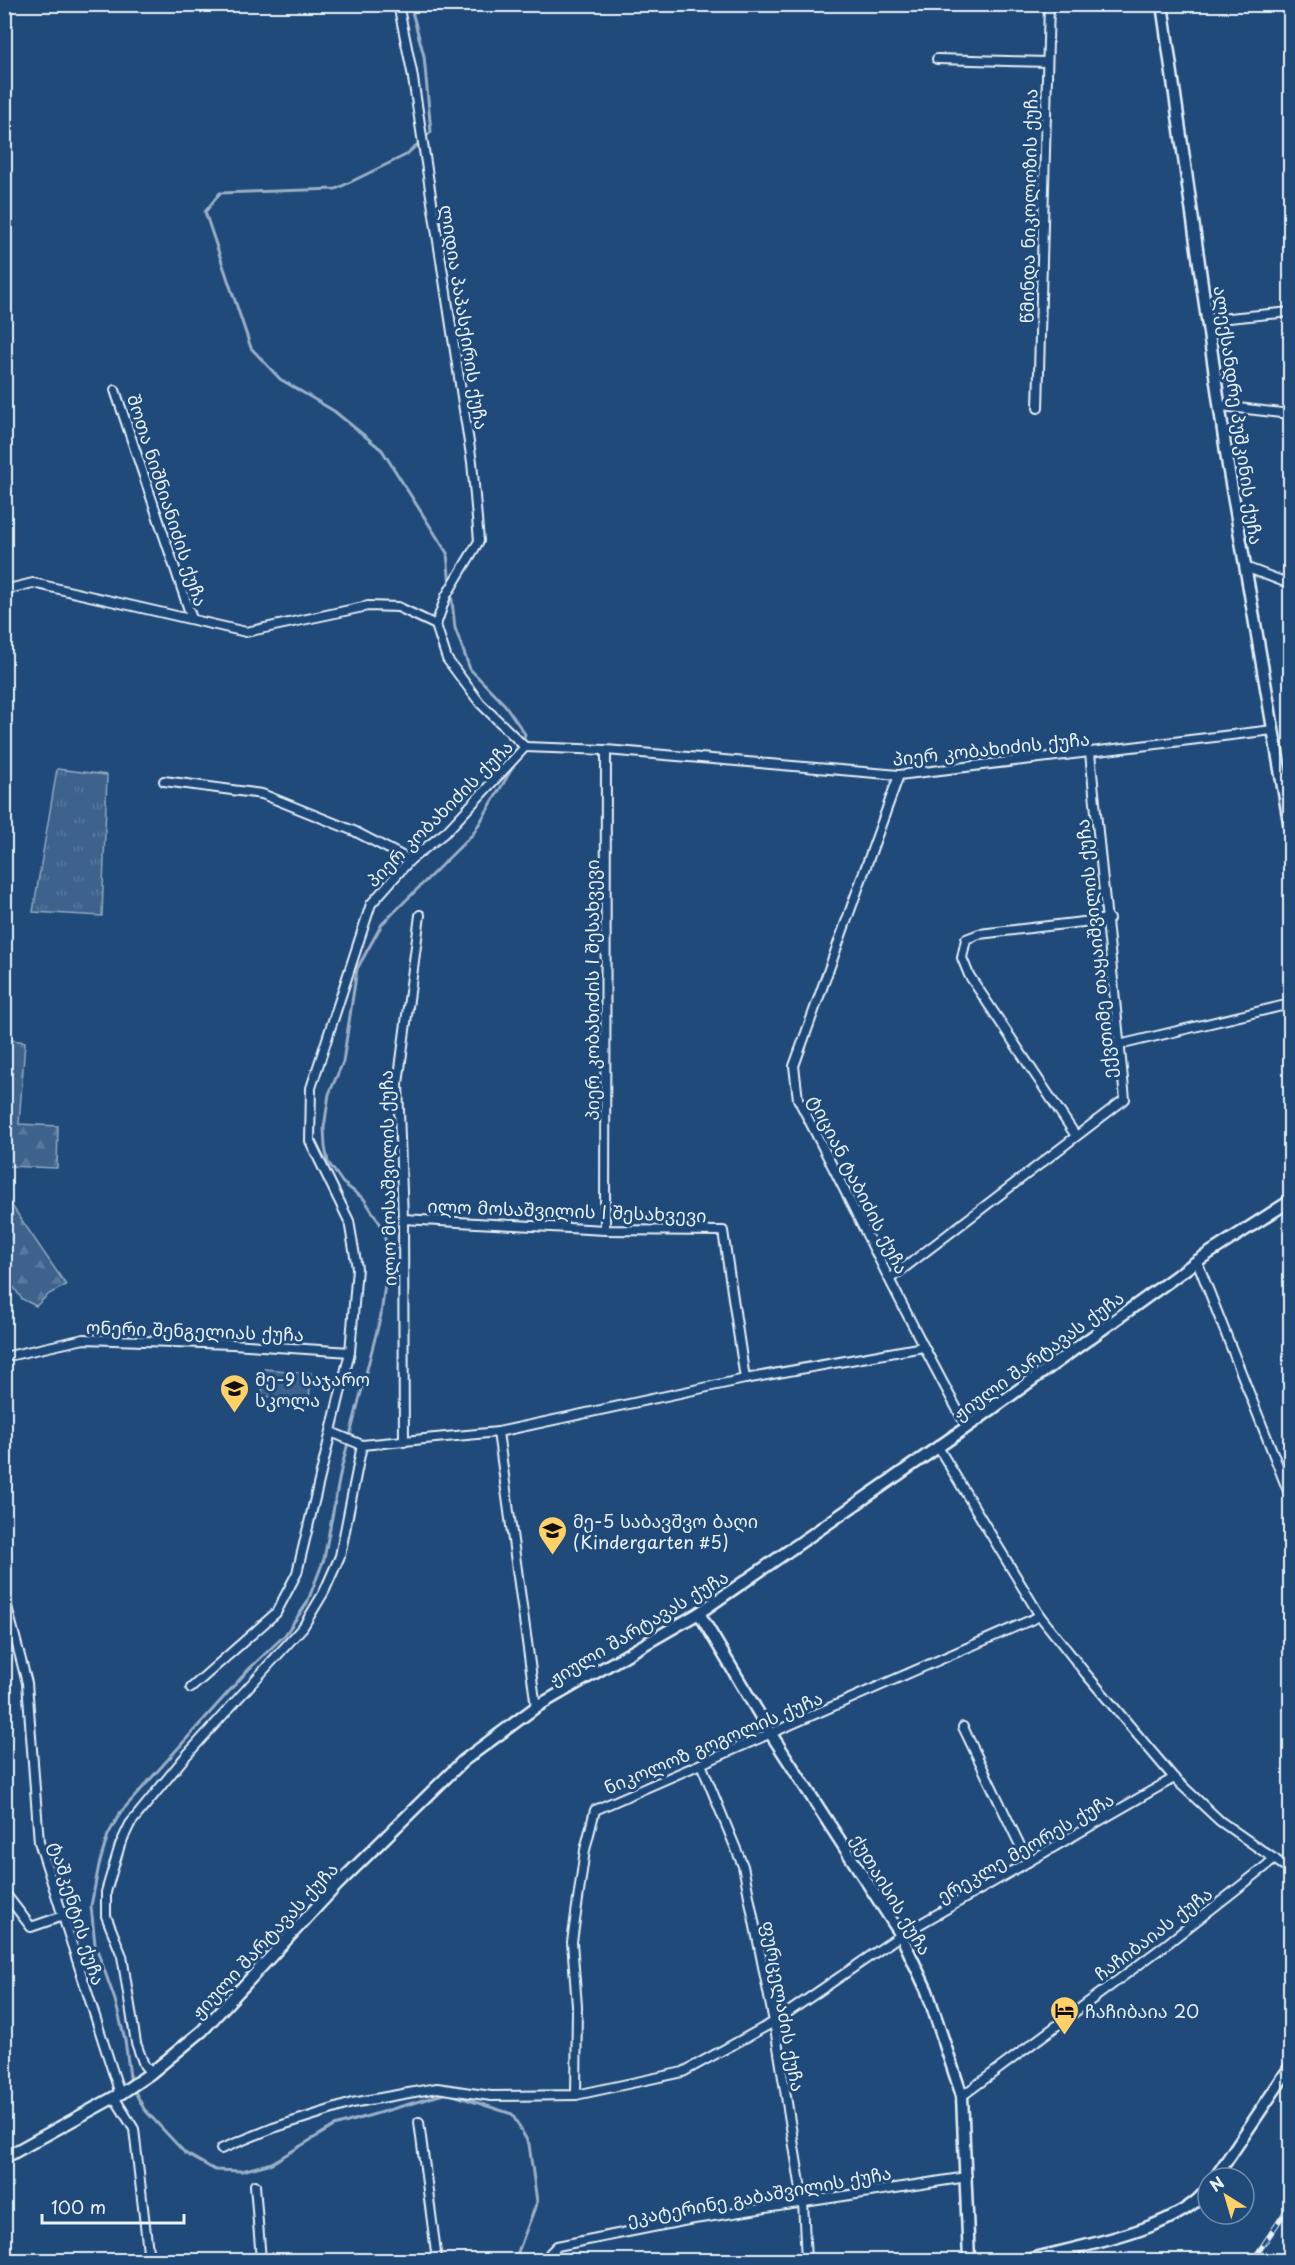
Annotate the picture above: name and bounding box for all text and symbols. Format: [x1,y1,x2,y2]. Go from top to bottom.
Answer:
street label: წმინდა ნიკოლოზის ქუჩა [1012,88,1044,324]
street label: ლიდია პაპასქირის ქუჩა [434,203,496,431]
street label: ალექსანდრე პუშკინის ქუჩა [1207,284,1271,546]
street label: შოთა ნიშნიანიძის ქუჩა [121,391,215,609]
street label: პიერ კობახიძის ქუჩა [891,724,1091,772]
street label: პიერ კობახიძის ქუჩა [359,733,519,893]
street label: ექვთიმე თაყაიშვილის ქუჩა [1068,818,1122,1080]
street label: პიერ კობახიძის I შესახვევი [578,859,605,1121]
street label: ილო მოსაშვილის ქუჩა [372,1070,402,1286]
street label: ტიციან ტაბიძის ქუჩა [802,1090,916,1278]
street label: ილო მოსაშვილის I შესახვევი [427,1192,707,1228]
street label: ჟიული შარტავას ქუჩა [947,1284,1129,1426]
street label: ონერი შენგელიას ქუჩა [86,1313,304,1347]
place label: მე-9 საჯარო სკოლა [255,1365,370,1413]
school or university icon: მე-9 საჯარო სკოლა [218,1372,250,1414]
place label: მე-5 საბავშვო ბაღი (Kindergarten #5) [573,1507,758,1555]
school or university icon: მე-5 საბავშვო ბაღი (Kindergarten #5) [536,1514,568,1556]
street label: ჟიული შარტავას ქუჩა [543,1563,733,1691]
street label: ნიკოლოზ გოგოლის ქუჩა [600,1684,826,1800]
street label: ერეკლე მეორეს ქუჩა [931,1785,1119,1909]
street label: ქუთაისის ქუჩა [845,1828,939,1960]
street label: ტაშკენტის ქუჩა [43,1838,113,1988]
street label: ჟიული შარტავას ქუჩა [184,1856,344,2024]
street label: ჩაჩიბაიას ქუჩა [1088,1880,1218,1986]
street label: ფურცელაძის ქუჩა [756,1919,812,2093]
hotel icon: ჩაჩიბაია 20 [1048,1994,1080,2036]
place label: ჩაჩიბაია 20 [1085,1997,1199,2024]
street label: ეკატერინე გაბაშვილის ქუჩა [625,2158,893,2232]
north arrow [1196,2166,1256,2226]
text: N [1204,2170,1229,2197]
scale bar [42,2187,184,2225]
text: 100 m [51,2193,106,2220]

